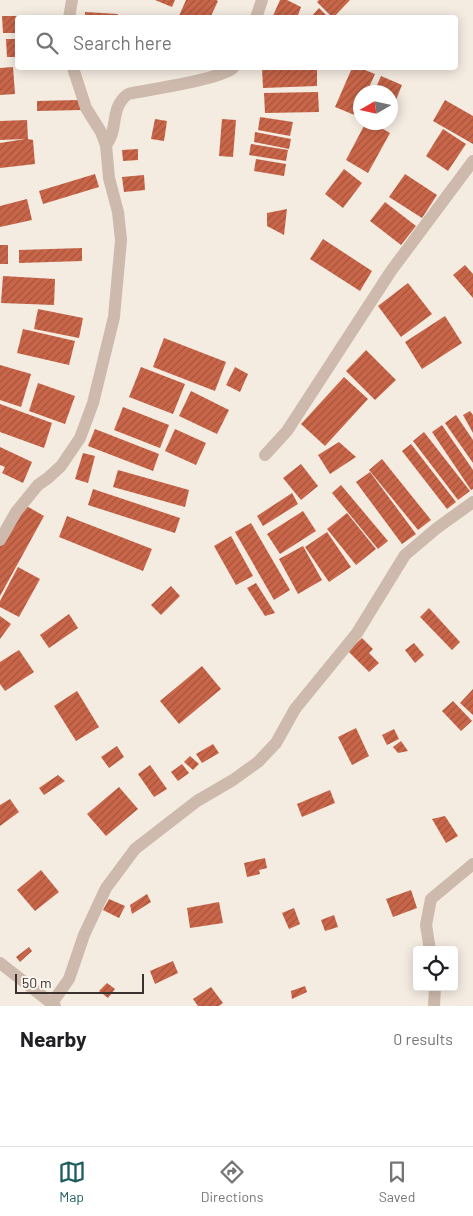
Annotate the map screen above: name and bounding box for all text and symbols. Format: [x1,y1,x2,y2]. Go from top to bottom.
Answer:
search box [15,15,458,70]
icon: search [33,29,61,57]
text: Search here [73,31,172,54]
north arrow [353,85,398,130]
map controls [413,946,458,991]
button: locate [413,946,458,991]
scale bar [15,971,144,994]
text: 50 m [22,974,51,991]
text: Nearby [20,1026,86,1051]
text: 0 results [393,1029,453,1048]
tab: Map [58,1158,86,1205]
tab: Directions [201,1158,263,1205]
tab: Saved [379,1158,415,1205]

